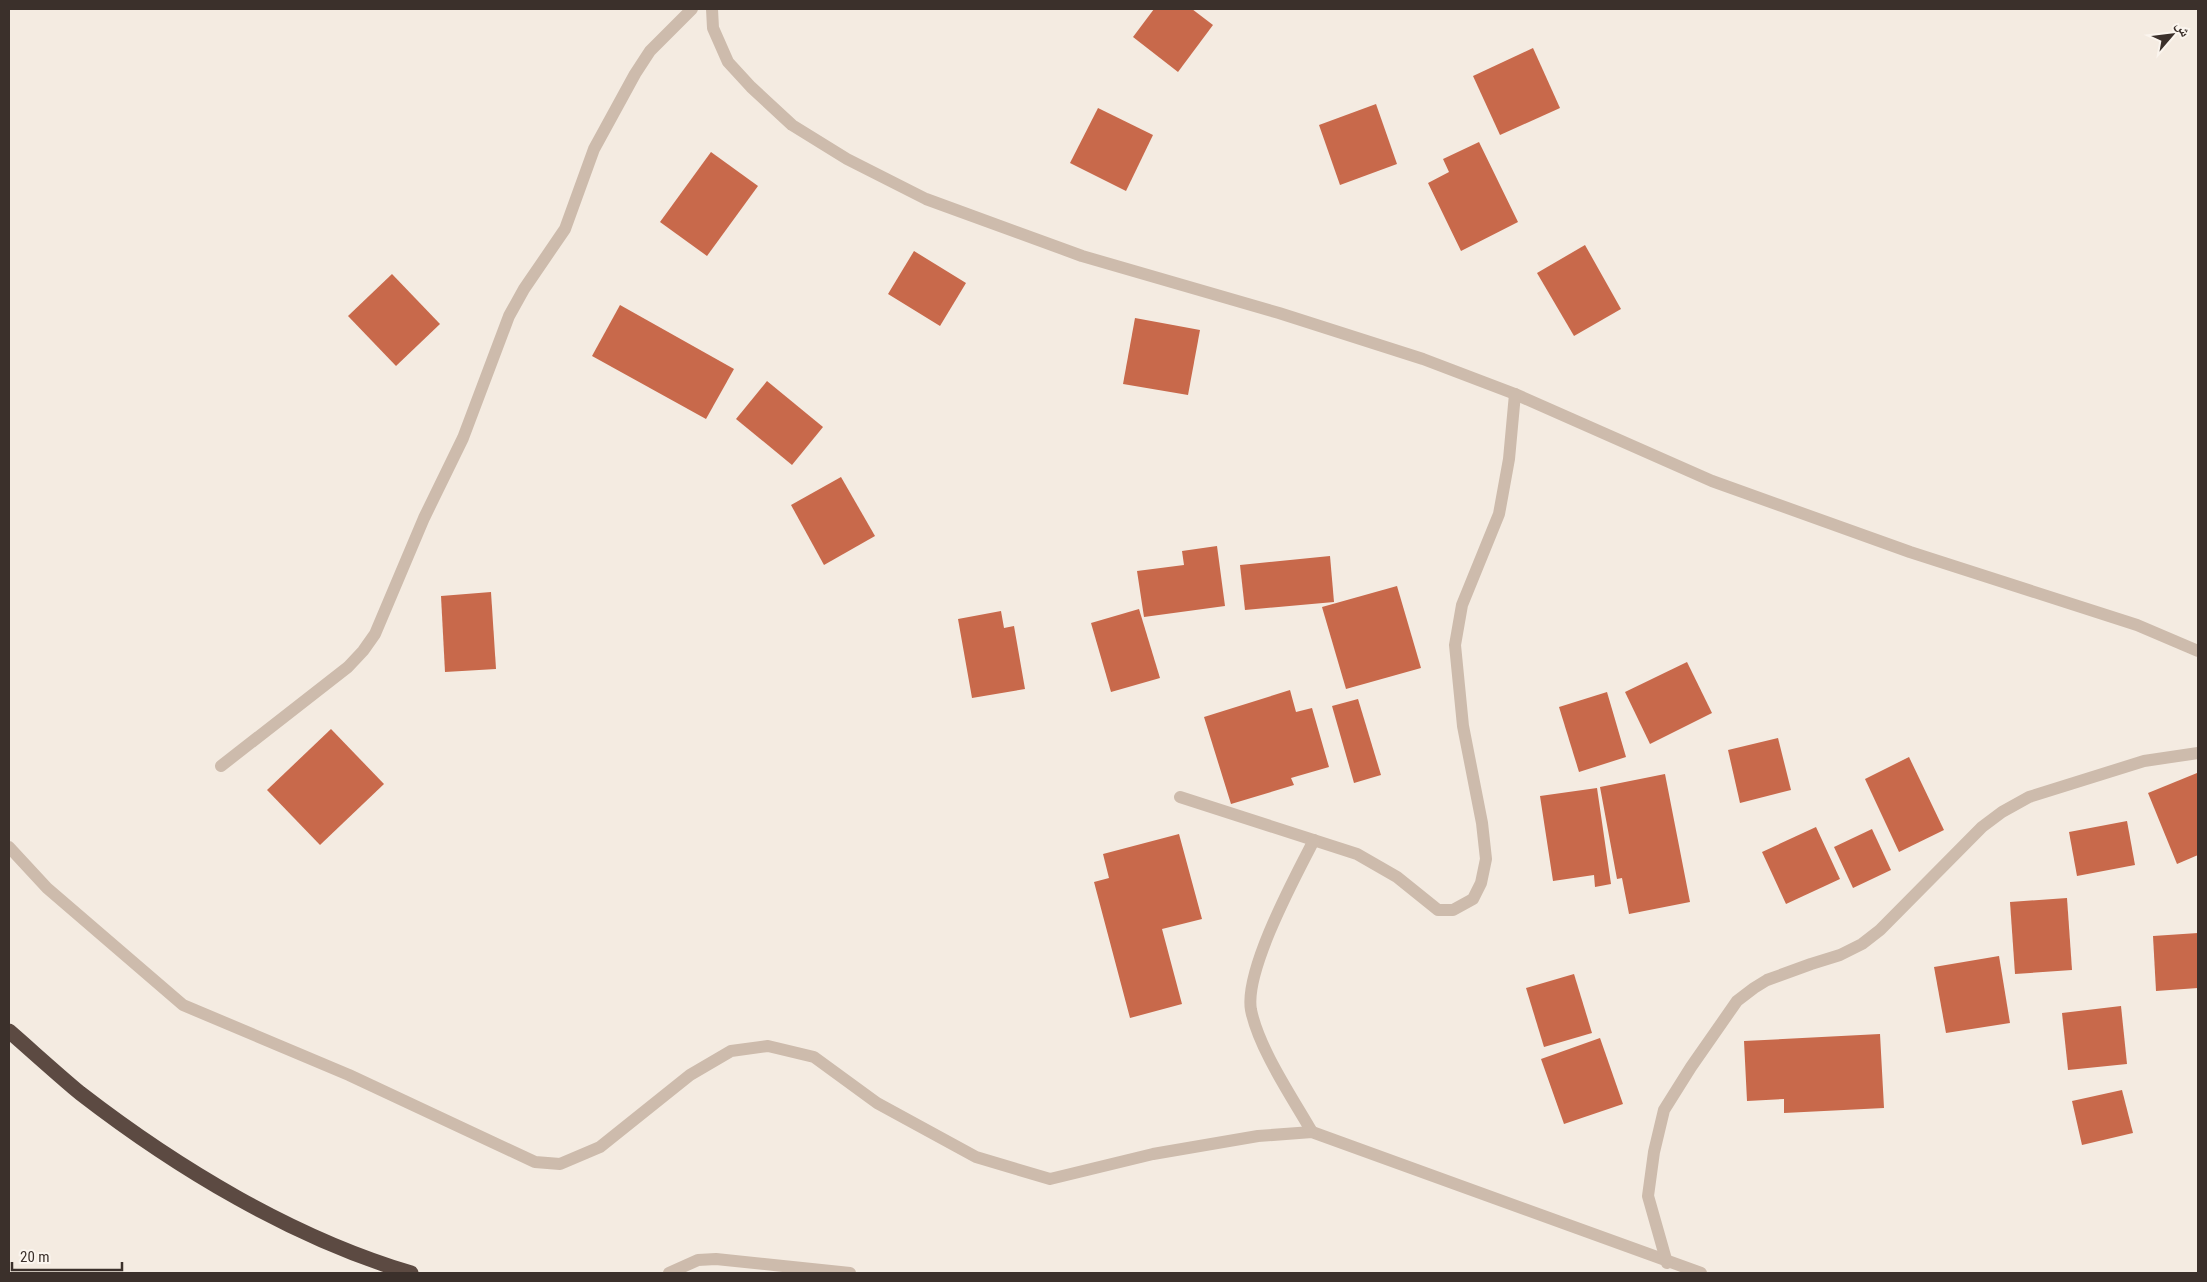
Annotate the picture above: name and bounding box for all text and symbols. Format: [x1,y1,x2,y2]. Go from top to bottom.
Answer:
north arrow [2147,10,2197,60]
text: ش [2172,19,2194,40]
scale bar [12,1240,122,1272]
text: 20 m [20,1248,50,1266]

